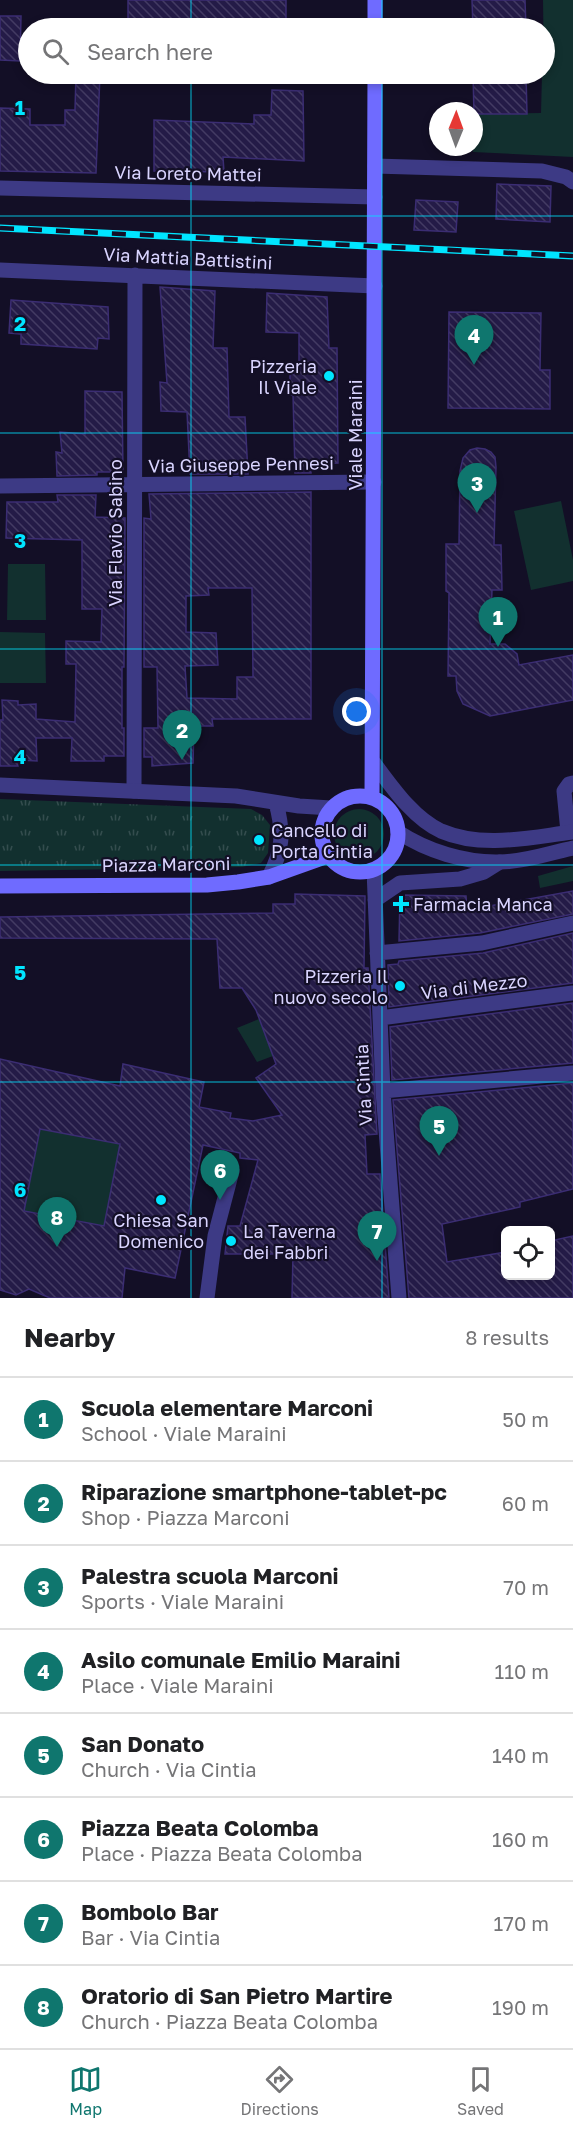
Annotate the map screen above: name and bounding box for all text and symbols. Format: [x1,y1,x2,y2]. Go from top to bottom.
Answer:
search box [18,18,555,84]
icon: search [39,35,72,68]
text: Search here [87,38,213,65]
text: 1 [15,95,25,119]
north arrow [429,102,483,156]
street label: Via Loreto Mattei [114,161,262,185]
street label: Via Mattia Battistini [103,243,273,273]
text: 2 [14,311,26,335]
pin: 4 [454,316,494,365]
place label: Pizzeria Il Viale [249,355,317,398]
marker: Pizzeria Il Viale [322,369,336,383]
street label: Viale Maraini [344,380,366,490]
street label: Via Giuseppe Pennesi [148,451,334,477]
street label: Via Flavio Sabino [104,459,126,607]
pin: 3 [458,464,496,513]
text: 3 [14,528,26,552]
pin: 1 [478,598,518,647]
your location [342,697,371,726]
pin: 2 [162,710,201,760]
text: 4 [14,744,26,768]
place label: Cancello di Porta Cintia [271,819,373,862]
marker: Cancello di Porta Cintia [252,833,266,847]
street label: Piazza Marconi [101,852,231,876]
place label: Farmacia Manca [413,893,553,915]
marker: Farmacia Manca [394,897,408,911]
text: 5 [14,960,26,984]
place label: Pizzeria Il nuovo secolo [274,965,388,1008]
street label: Via di Mezzo [419,969,529,1003]
marker: Pizzeria Il nuovo secolo [393,979,407,993]
street label: Via Cintia [350,1044,376,1126]
pin: 5 [420,1106,458,1156]
pin: 6 [200,1150,240,1200]
text: 6 [14,1177,26,1201]
marker: Chiesa San Domenico [154,1193,168,1207]
pin: 8 [38,1198,76,1247]
place label: Chiesa San Domenico [113,1209,209,1252]
pin: 7 [358,1212,397,1261]
place label: La Taverna dei Fabbri [243,1220,336,1263]
map controls [501,1226,555,1280]
button: locate [501,1226,555,1280]
marker: La Taverna dei Fabbri [224,1234,238,1248]
text: Nearby [24,1322,115,1353]
text: 8 results [465,1325,549,1349]
text: Scuola elementare Marconi [81,1394,373,1421]
text: 1 [38,1407,49,1431]
text: 50 m [502,1407,549,1431]
text: School · Viale Maraini [81,1421,287,1445]
text: Riparazione smartphone-tablet-pc [81,1478,447,1505]
text: 2 [37,1491,50,1515]
text: 60 m [502,1491,549,1515]
text: Shop · Piazza Marconi [81,1505,290,1529]
text: Palestra scuola Marconi [81,1562,339,1589]
text: 3 [37,1575,50,1599]
text: 70 m [503,1575,549,1599]
text: Sports · Viale Maraini [81,1589,284,1613]
text: Asilo comunale Emilio Maraini [81,1646,401,1673]
text: 4 [37,1659,50,1683]
text: 110 m [495,1659,549,1683]
text: Place · Viale Maraini [81,1673,274,1697]
text: San Donato [81,1730,204,1757]
text: 5 [37,1743,50,1767]
text: 140 m [492,1743,549,1767]
text: Church · Via Cintia [81,1757,257,1781]
text: Piazza Beata Colomba [81,1814,319,1841]
text: 6 [37,1827,50,1851]
text: 160 m [492,1827,549,1851]
text: Place · Piazza Beata Colomba [81,1841,362,1865]
text: Bombolo Bar [81,1898,219,1925]
text: 7 [38,1911,49,1935]
text: 170 m [494,1911,549,1935]
text: Bar · Via Cintia [81,1925,220,1949]
text: Oratorio di San Pietro Martire [81,1982,392,2009]
text: 8 [37,1995,50,2019]
text: 190 m [492,1995,549,2019]
text: Church · Piazza Beata Colomba [81,2009,378,2033]
tab: Map [69,2063,102,2119]
tab: Directions [241,2063,319,2119]
tab: Saved [457,2063,504,2119]

